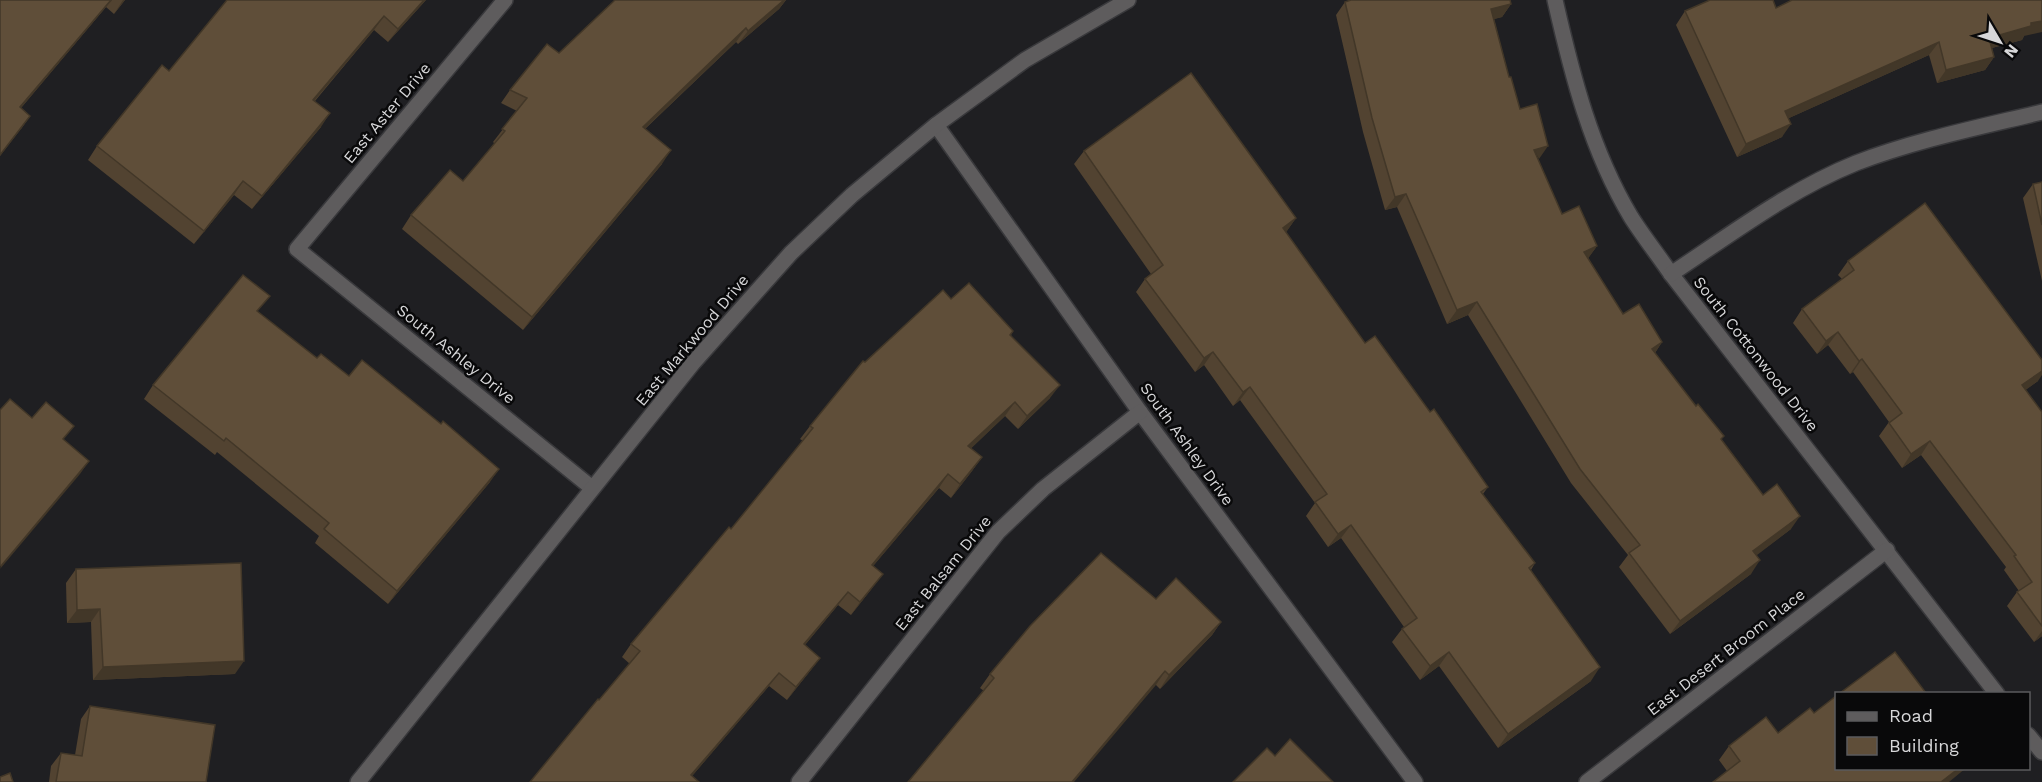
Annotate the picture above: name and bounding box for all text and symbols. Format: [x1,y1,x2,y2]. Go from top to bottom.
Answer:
north arrow [1970,12,2030,72]
text: N [2000,41,2022,62]
street label: East Aster Drive [339,59,435,167]
street label: East Markwood Drive [631,270,753,410]
street label: South Cottonwood Drive [1690,273,1822,435]
street label: South Ashley Drive [393,300,519,408]
street label: South Ashley Drive [1136,379,1238,509]
street label: East Balsam Drive [891,512,995,634]
street label: East Desert Broom Place [1643,584,1809,720]
legend [1835,692,2030,770]
text: Road [1889,705,1933,726]
text: Building [1889,735,1959,756]

